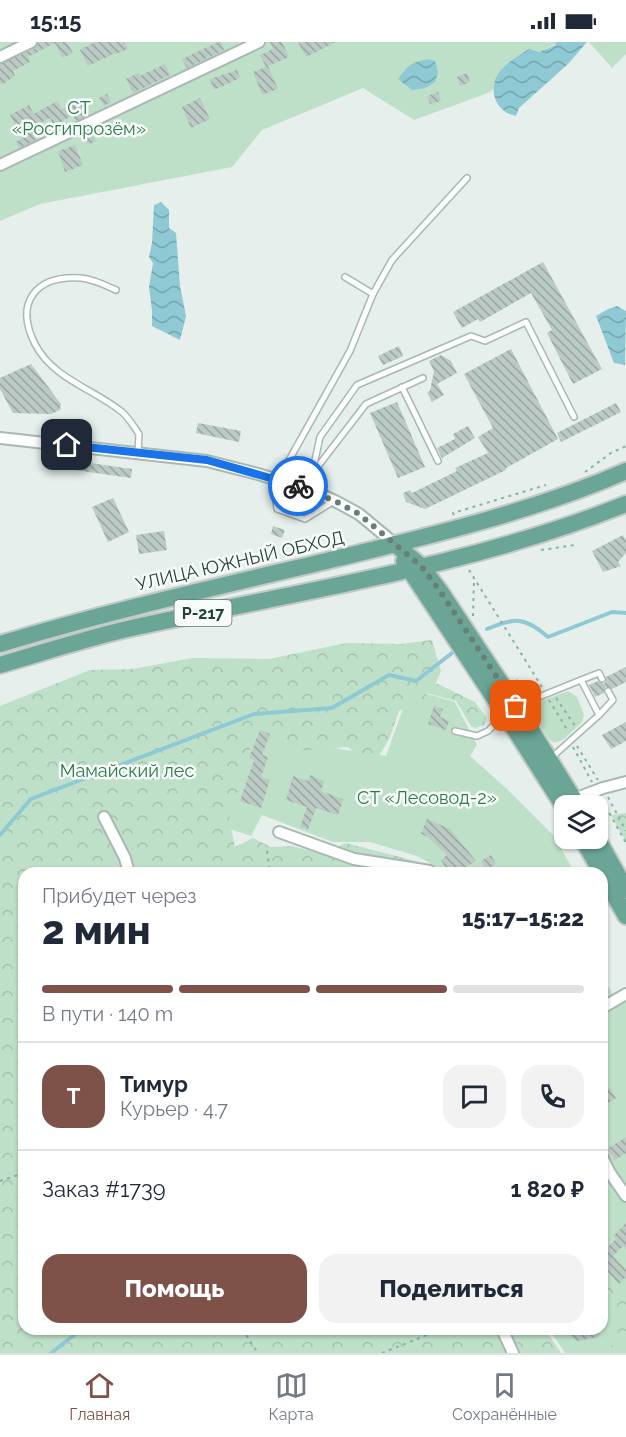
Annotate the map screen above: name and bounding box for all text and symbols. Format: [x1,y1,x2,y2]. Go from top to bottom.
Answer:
text: 15:15 [30,8,82,34]
park label: СТ «Росгипрозём» [12,97,146,139]
pin [41,419,92,470]
icon: home [50,428,83,461]
courier [268,456,328,516]
icon: bike [282,470,315,503]
street label: УЛИЦА ЮЖНЫЙ ОБХОД [134,526,346,595]
road number: Р-217 [174,600,232,626]
pin [490,680,541,731]
icon: bag [499,689,532,722]
park label: Мамайский лес [60,760,194,781]
park label: СТ «Лесовод-2» [357,787,497,808]
map controls [554,795,608,849]
button: layers [554,795,608,849]
text: Прибудет через [42,884,196,908]
text: 15:17–15:22 [462,905,584,931]
text: 2 мин [42,907,151,953]
text: В пути · 140 m [42,1002,173,1026]
button: chat [443,1065,506,1128]
button: phone [521,1065,584,1128]
text: Тимур [120,1071,188,1097]
text: Т [67,1083,80,1109]
text: Курьер · 4.7 [120,1097,228,1121]
text: Заказ #1739 [42,1176,166,1202]
text: 1 820 ₽ [511,1176,584,1202]
button: Помощь [42,1254,307,1323]
button: Поделиться [319,1254,584,1323]
tab: Главная [69,1369,130,1424]
tab: Карта [269,1369,314,1424]
tab: Сохранённые [452,1369,557,1424]

